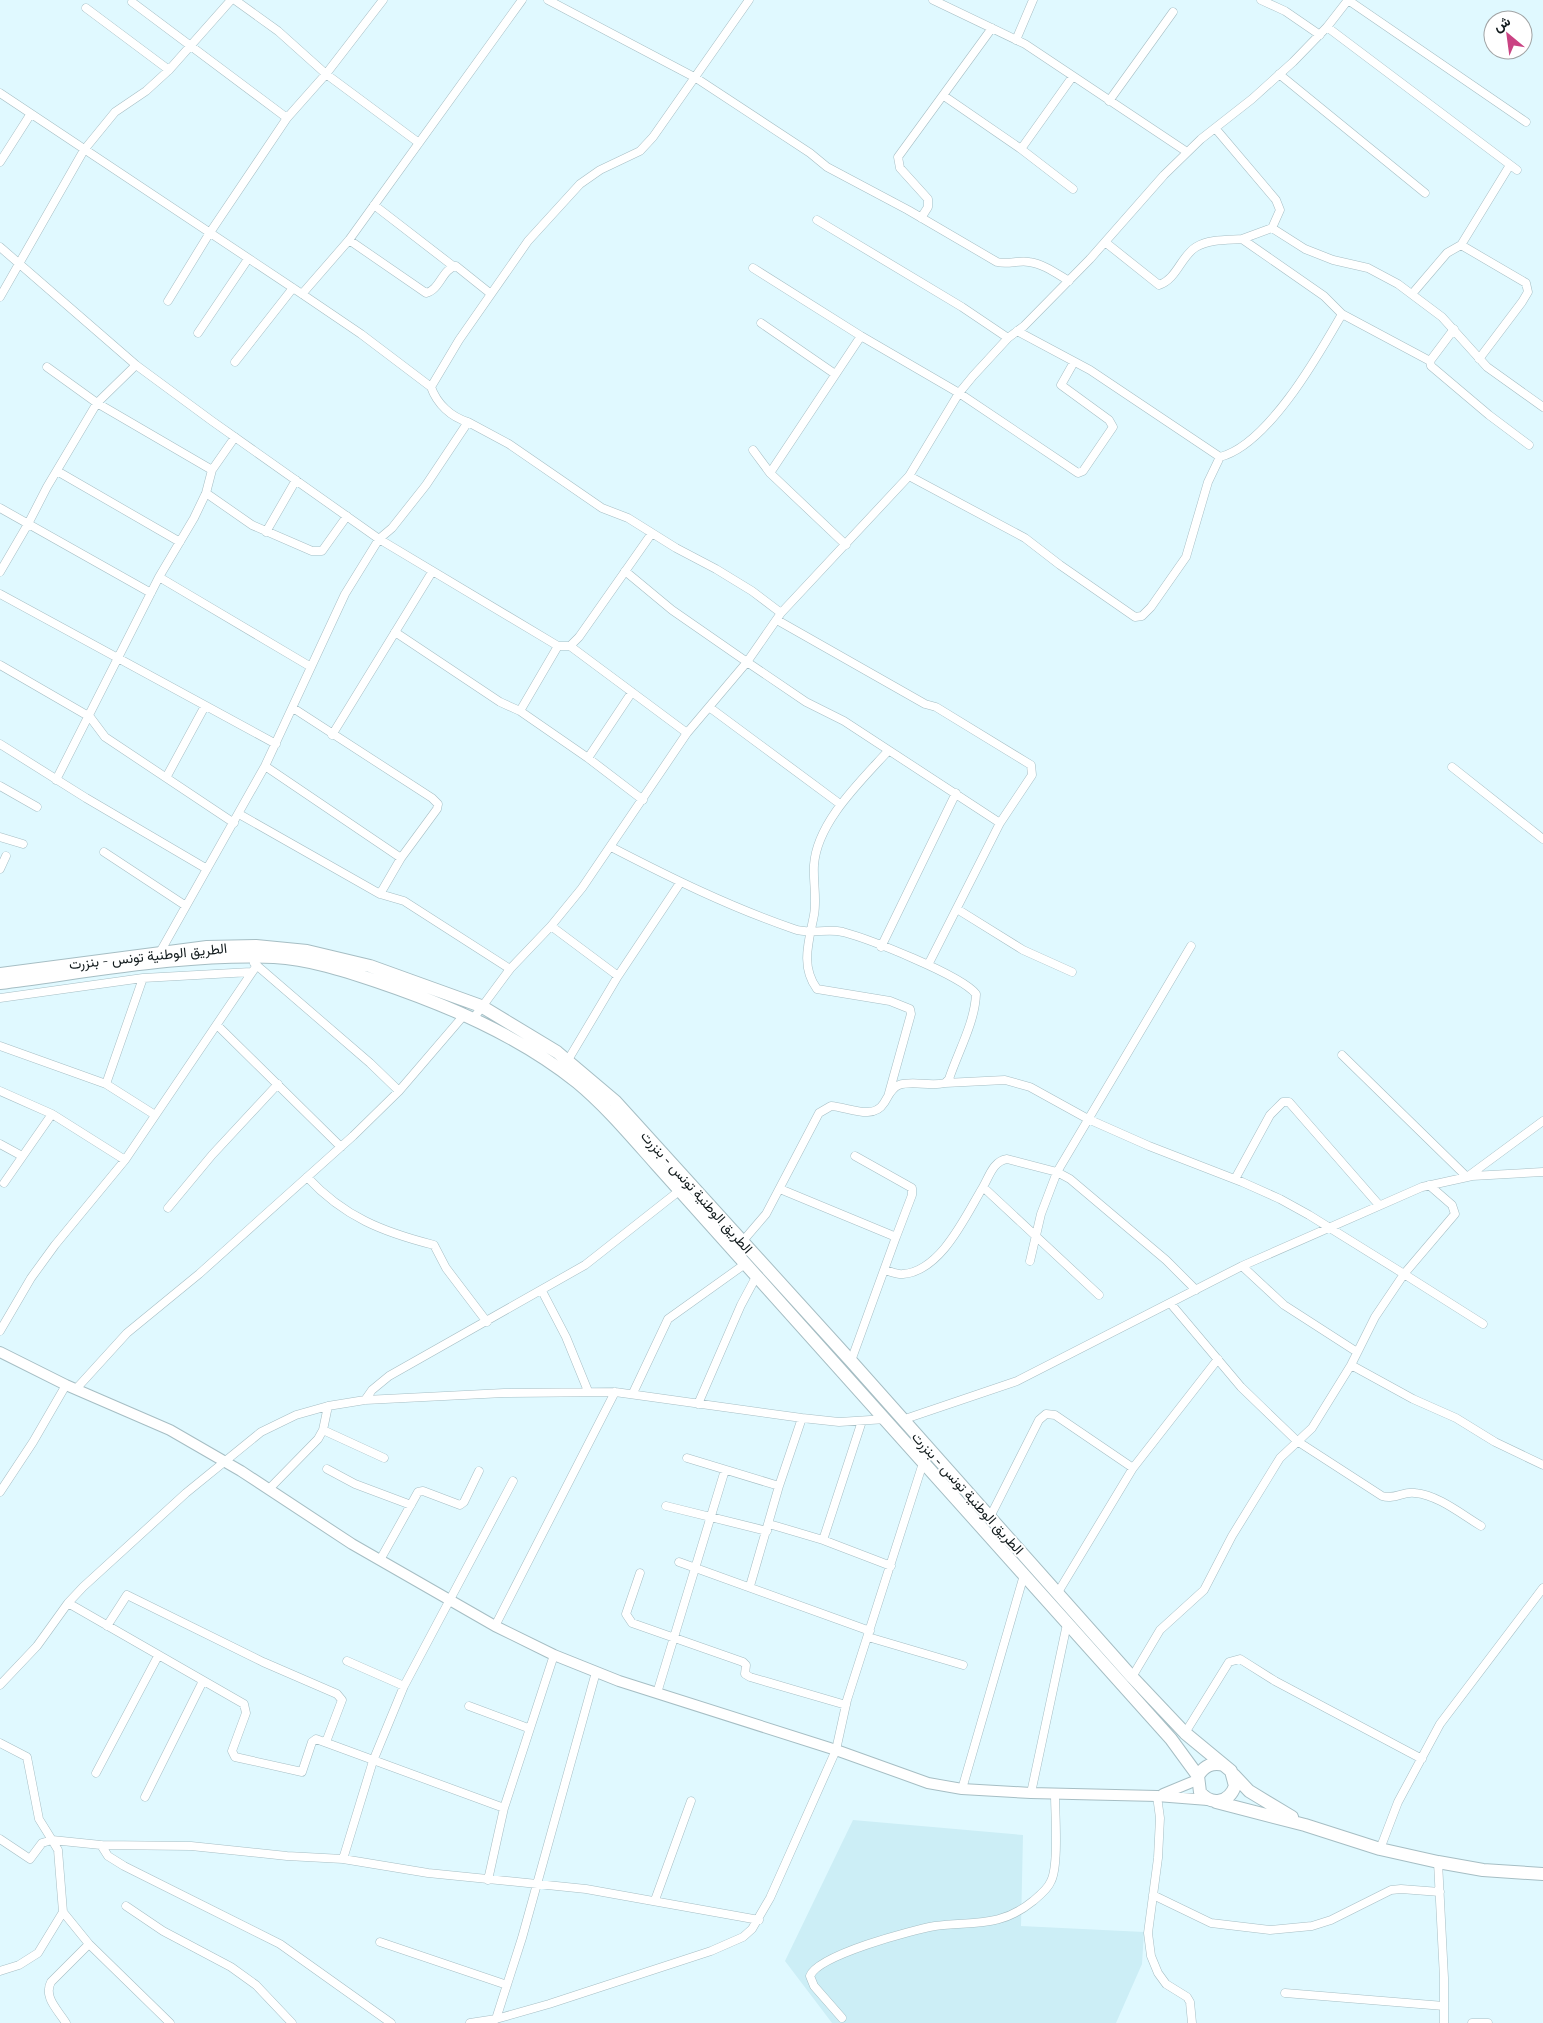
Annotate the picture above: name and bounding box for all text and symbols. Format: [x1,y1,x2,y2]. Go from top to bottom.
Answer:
north arrow [1483,10,1533,60]
text: ش [1490,12,1514,36]
street label: الطريق الوطنية تونس - بنزرت [68,940,228,973]
street label: الطريق الوطنية تونس - بنزرت [637,1128,756,1257]
street label: الطريق الوطنية تونس - بنزرت [908,1429,1027,1558]

